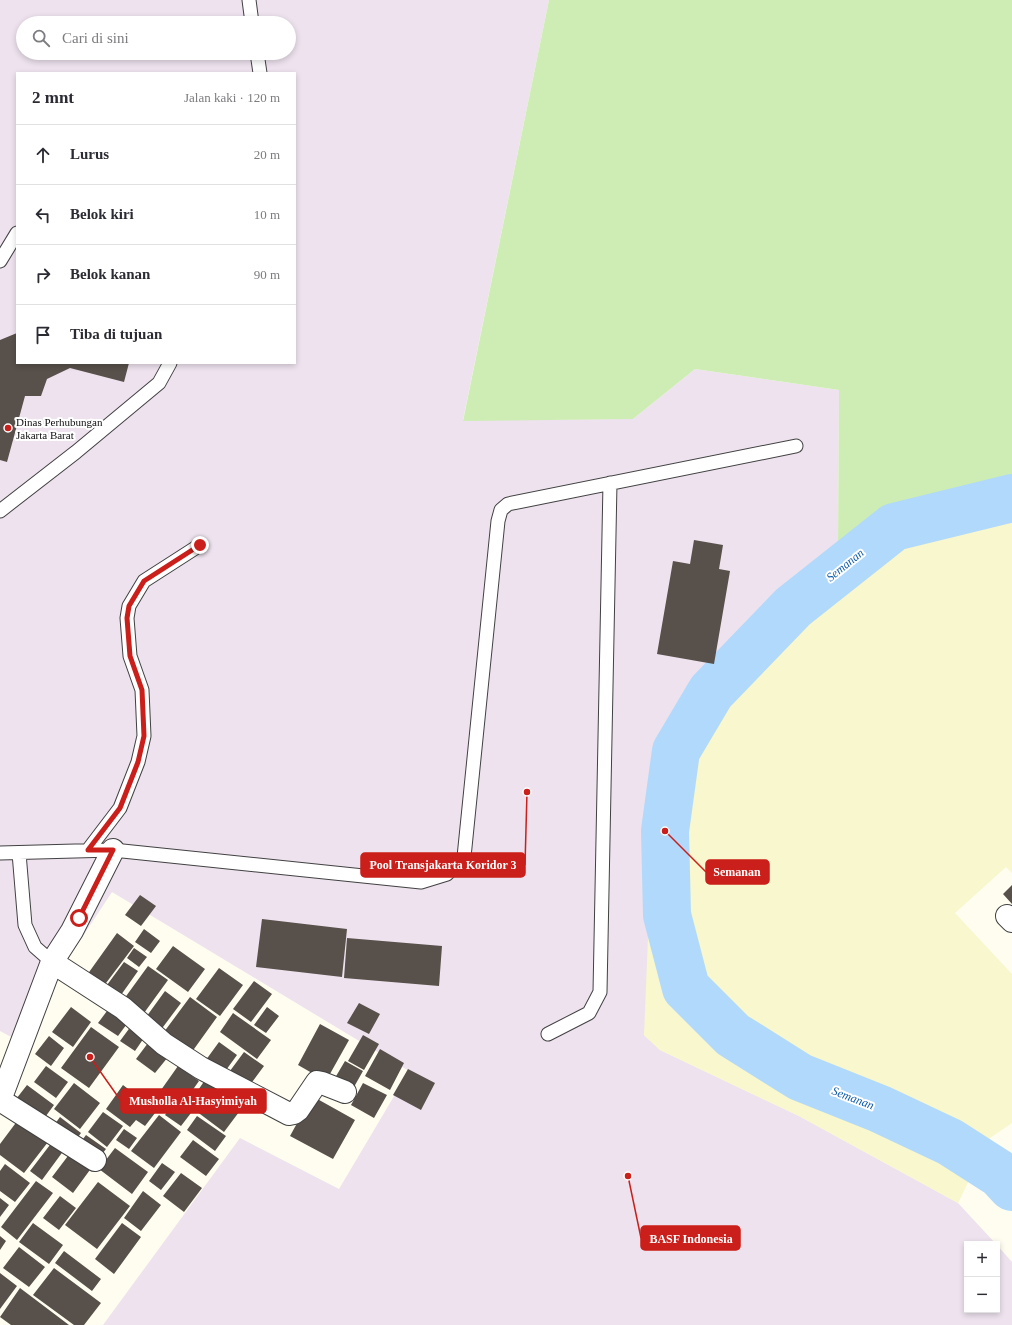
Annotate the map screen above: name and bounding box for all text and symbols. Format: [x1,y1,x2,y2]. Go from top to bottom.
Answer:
search box [16,16,296,60]
icon: search [30,27,52,49]
text: Cari di sini [62,30,129,46]
text: 2 mnt [32,88,74,107]
text: Jalan kaki · 120 m [184,90,280,105]
icon: ahead [32,144,54,166]
text: Lurus [70,146,109,162]
text: 20 m [254,147,280,162]
icon: left [32,204,54,226]
text: Belok kiri [70,206,134,222]
text: 10 m [254,207,280,222]
icon: right [32,264,54,286]
text: Belok kanan [70,266,150,282]
text: 90 m [254,267,280,282]
icon: arrive [32,324,54,346]
text: Tiba di tujuan [70,326,162,342]
place label: Dinas Perhubungan Jakarta Barat [16,416,103,441]
marker: Dinas Perhubungan Jakarta Barat [3,423,13,433]
route end [191,536,209,554]
water label: Semanan [823,546,867,584]
callout: Pool Transjakarta Koridor 3 [361,853,525,877]
text: Pool Transjakarta Koridor 3 [370,858,517,872]
callout: Semanan [706,860,769,884]
text: Semanan [713,865,761,879]
route start [70,909,88,927]
water label: Semanan [830,1084,876,1112]
callout: Musholla Al-Hasyimiyah [121,1089,266,1113]
text: Musholla Al-Hasyimiyah [129,1094,257,1108]
callout: BASF Indonesia [641,1226,740,1250]
text: BASF Indonesia [649,1232,733,1246]
map controls [964,1241,1000,1313]
button: + [964,1241,1000,1277]
button: − [964,1277,1000,1313]

